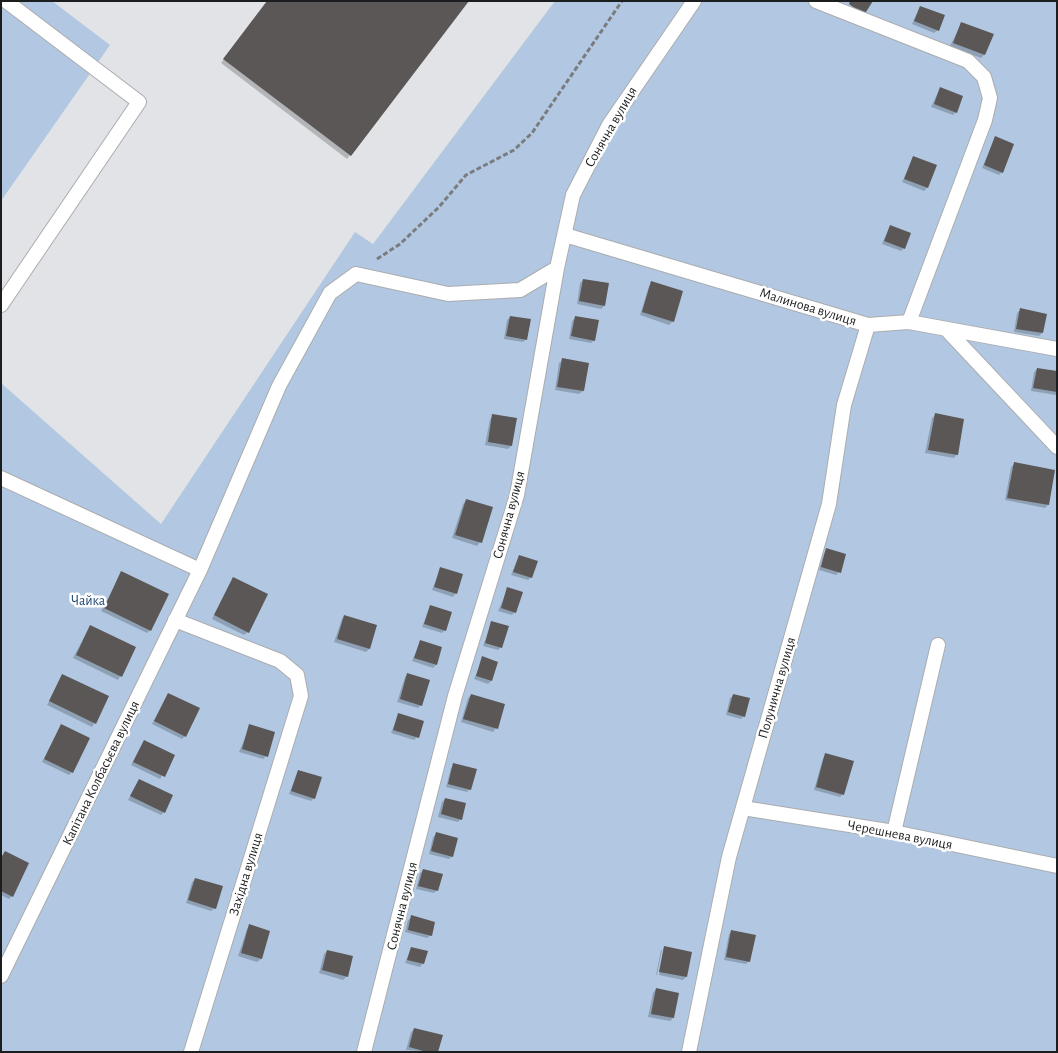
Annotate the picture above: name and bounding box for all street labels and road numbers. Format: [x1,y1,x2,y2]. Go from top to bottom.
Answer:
street label: Сонячна вулиця [581,84,641,170]
street label: Малинова вулиця [757,284,859,330]
street label: Сонячна вулиця [489,469,529,561]
street label: Полунична вулиця [754,635,800,741]
street label: Капітана Колбасьєва вулиця [59,698,143,848]
street label: Черешнева вулиця [846,817,954,853]
street label: Західна вулиця [225,830,267,918]
street label: Сонячна вулиця [383,860,421,952]

